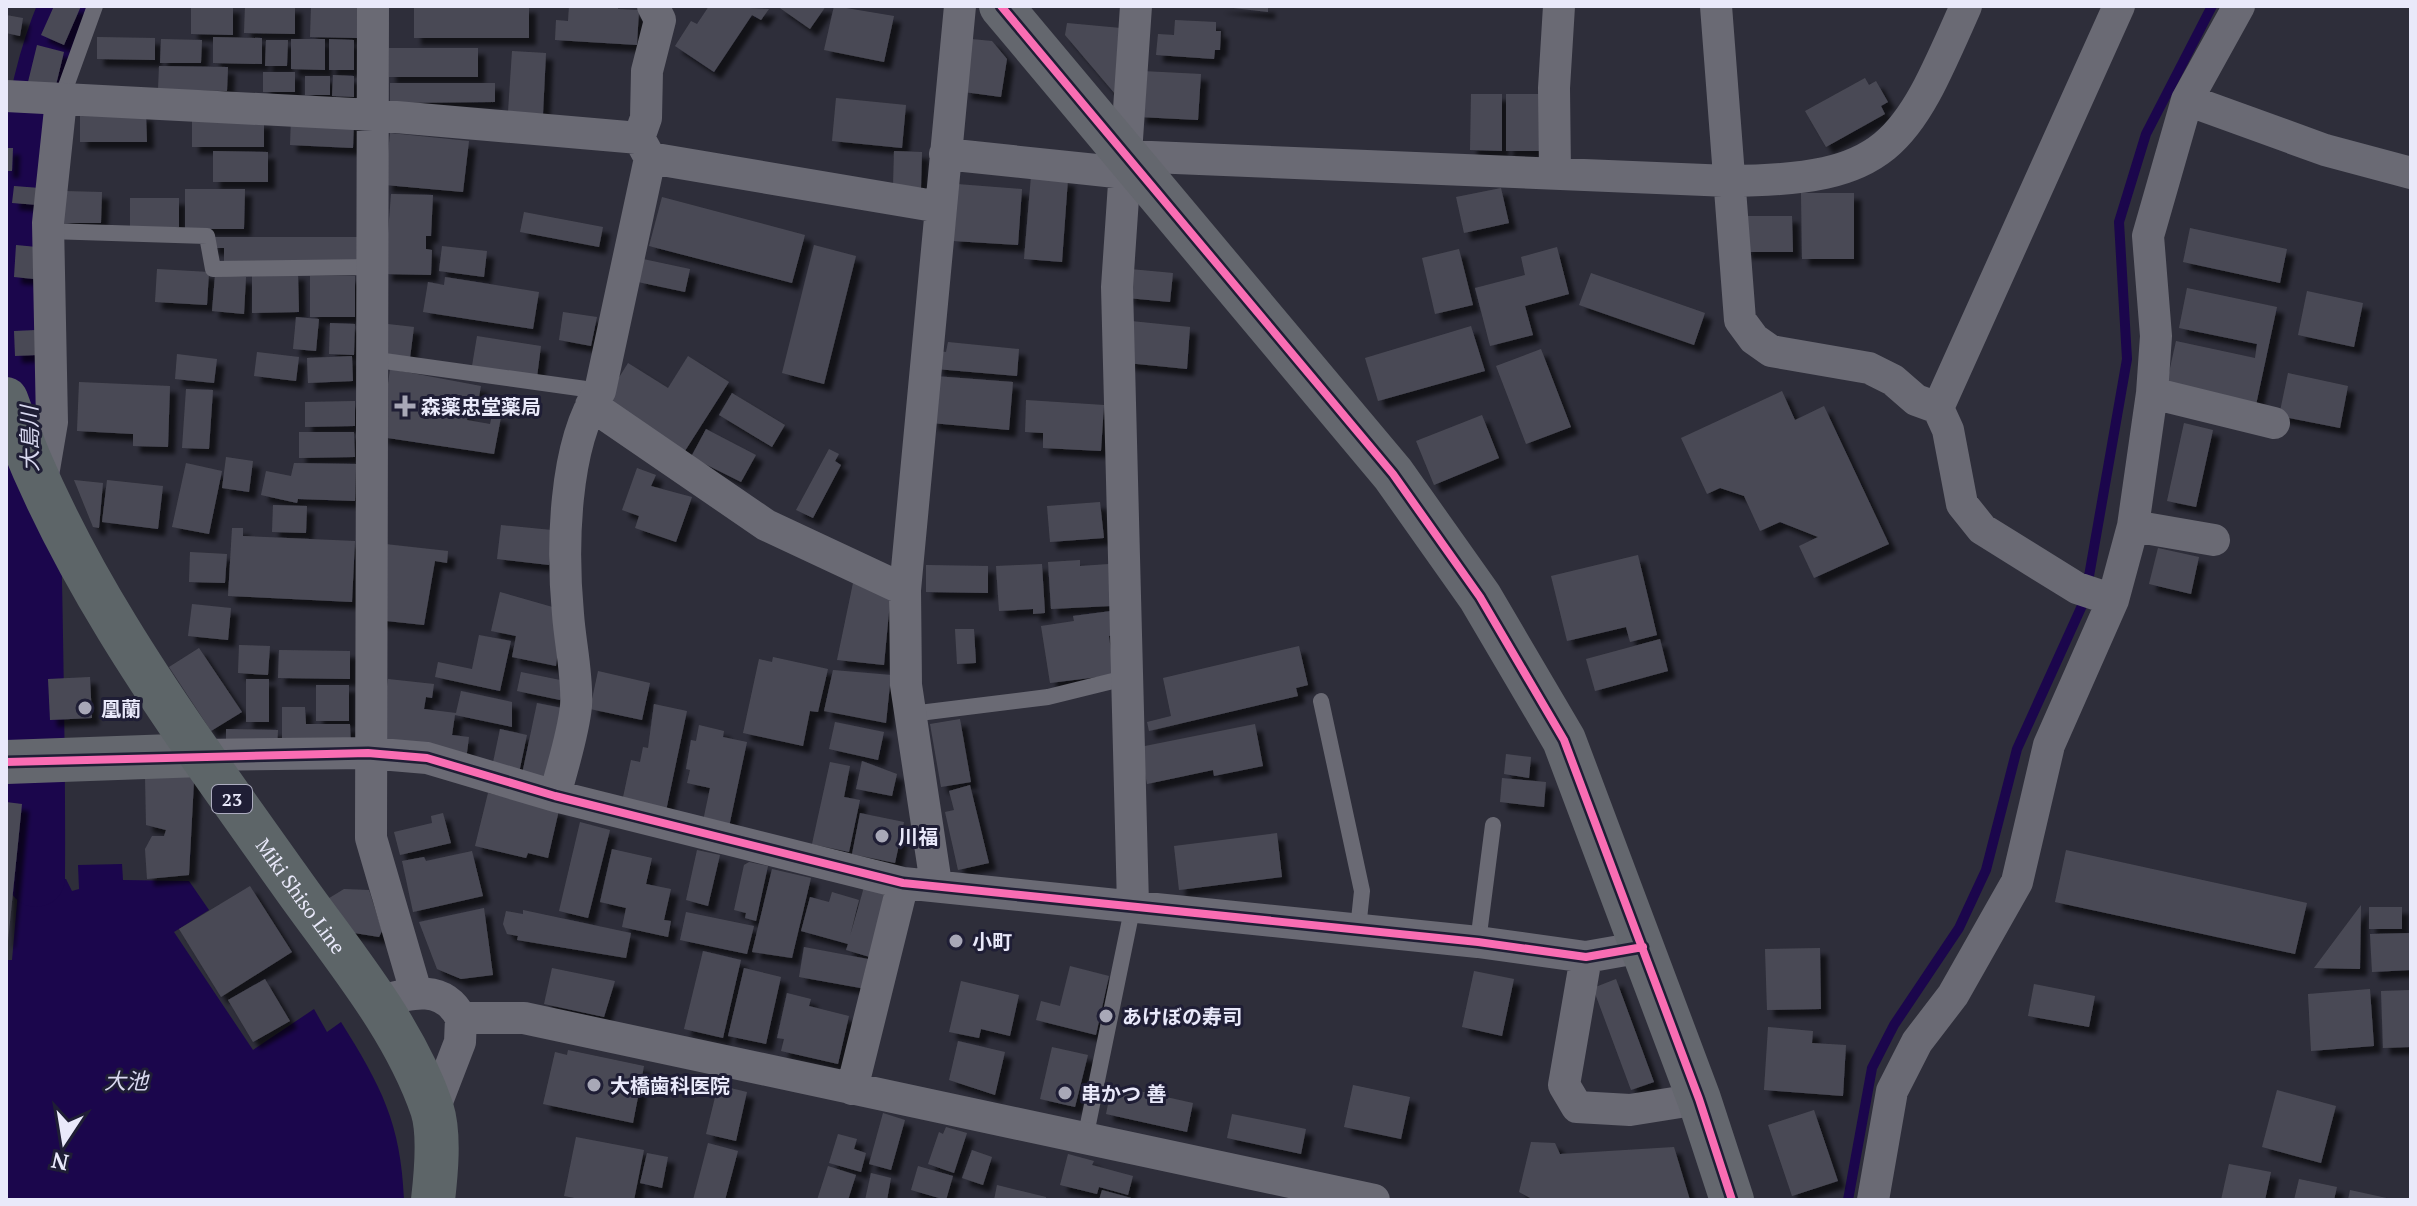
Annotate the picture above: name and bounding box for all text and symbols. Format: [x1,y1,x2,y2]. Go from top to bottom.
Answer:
place label: 森薬忠堂薬局 [421,393,541,420]
marker: 森薬忠堂薬局 [396,397,414,415]
water label: 大島川 [14,404,44,472]
place label: 凰蘭 [101,695,141,722]
marker: 凰蘭 [76,699,94,717]
road number: 23 [212,785,252,813]
place label: 川福 [898,823,938,850]
marker: 川福 [873,827,891,845]
street label: Miki Shiso Line [250,833,352,959]
place label: 小町 [972,928,1012,955]
marker: 小町 [947,932,965,950]
place label: あけぼの寿司 [1122,1003,1242,1030]
marker: あけぼの寿司 [1097,1007,1115,1025]
water label: 大池 [104,1066,150,1095]
place label: 大橋歯科医院 [610,1072,730,1099]
marker: 大橋歯科医院 [585,1076,603,1094]
place label: 串かつ 善 [1081,1080,1166,1107]
marker: 串かつ 善 [1056,1084,1074,1102]
north arrow [24,1102,104,1182]
text: N [48,1146,71,1178]

